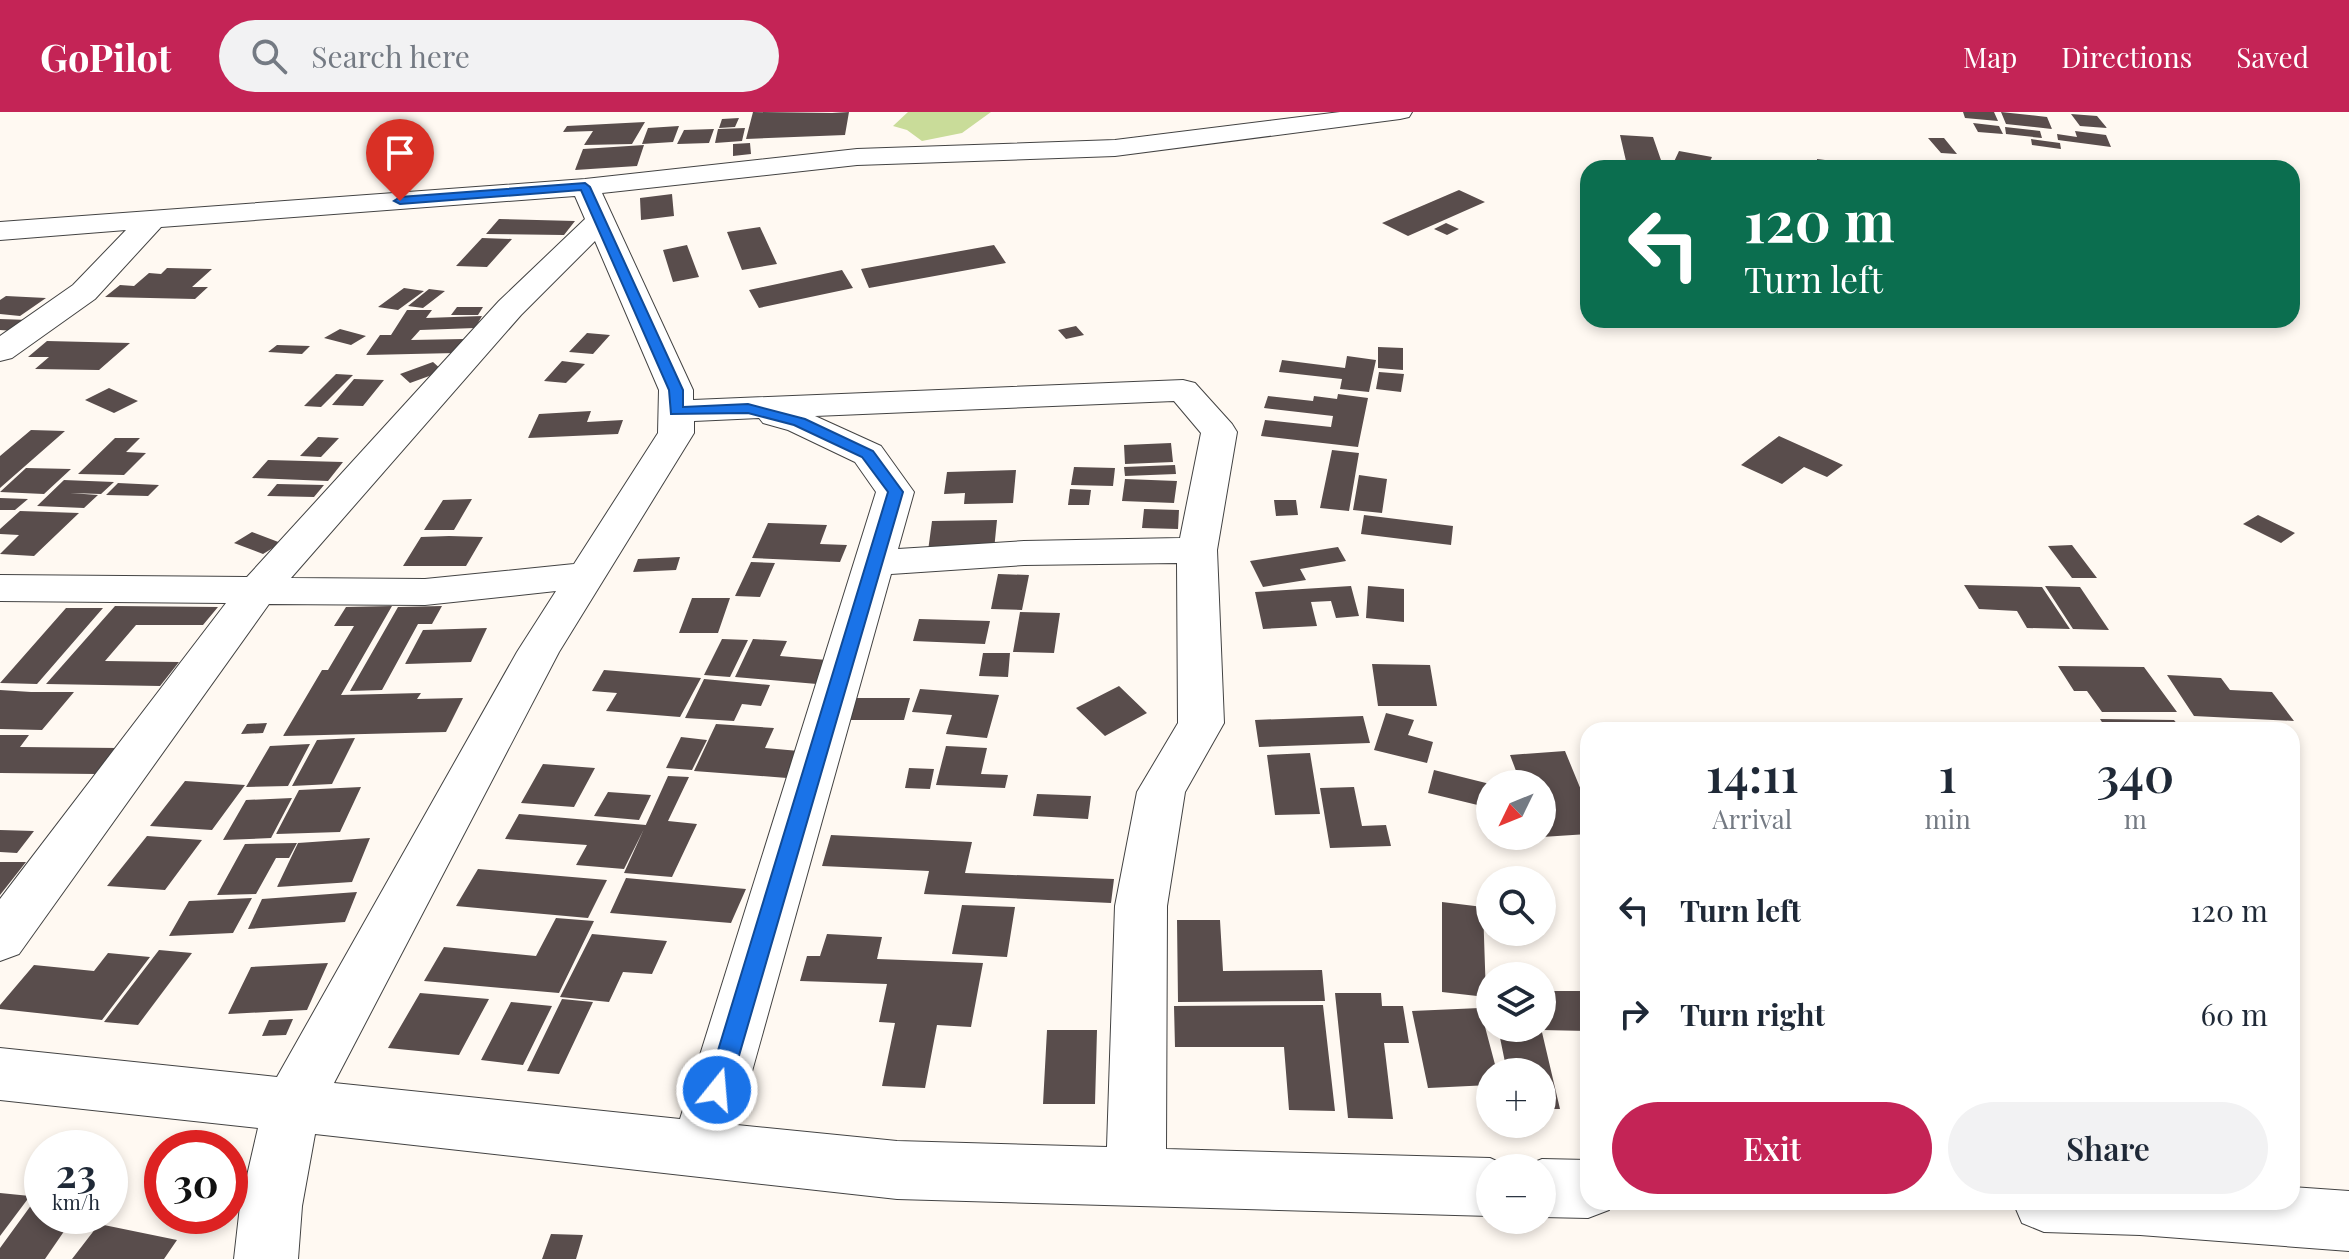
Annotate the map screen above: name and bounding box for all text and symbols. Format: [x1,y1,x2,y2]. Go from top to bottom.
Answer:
search box [219,20,779,92]
text: GoPilot [40,31,171,82]
icon: search [247,34,291,78]
text: Search here [311,36,470,76]
text: Map [1963,38,2017,75]
text: Directions [2061,38,2192,75]
text: Saved [2236,38,2309,75]
pin [366,119,434,201]
icon: arrive [378,131,422,175]
text: 120 m [1744,182,1895,257]
icon: left [1612,192,1716,296]
text: Turn left [1744,254,1883,302]
text: 14:11 [1706,741,1799,805]
text: 1 [1938,741,1957,805]
text: 340 [2096,741,2174,805]
north arrow [1476,770,1556,850]
map controls [1476,770,1556,1234]
text: Arrival [1712,801,1792,836]
text: min [1924,801,1971,836]
text: m [2124,801,2147,836]
button: search [1476,866,1556,946]
icon: left [1612,888,1656,932]
text: Turn left [1680,890,1801,930]
text: 120 m [2190,890,2268,930]
button: layers [1476,962,1556,1042]
icon: right [1612,992,1656,1036]
text: Turn right [1680,994,1825,1034]
text: 60 m [2200,994,2268,1034]
position arrow [675,1048,759,1132]
button: + [1476,1058,1556,1138]
button: Exit [1612,1102,1932,1194]
button: Share [1948,1102,2268,1194]
speed limit sign: 30 [144,1130,248,1234]
text: 23 [56,1145,96,1198]
button: − [1476,1154,1556,1234]
text: km/h [52,1188,100,1215]

